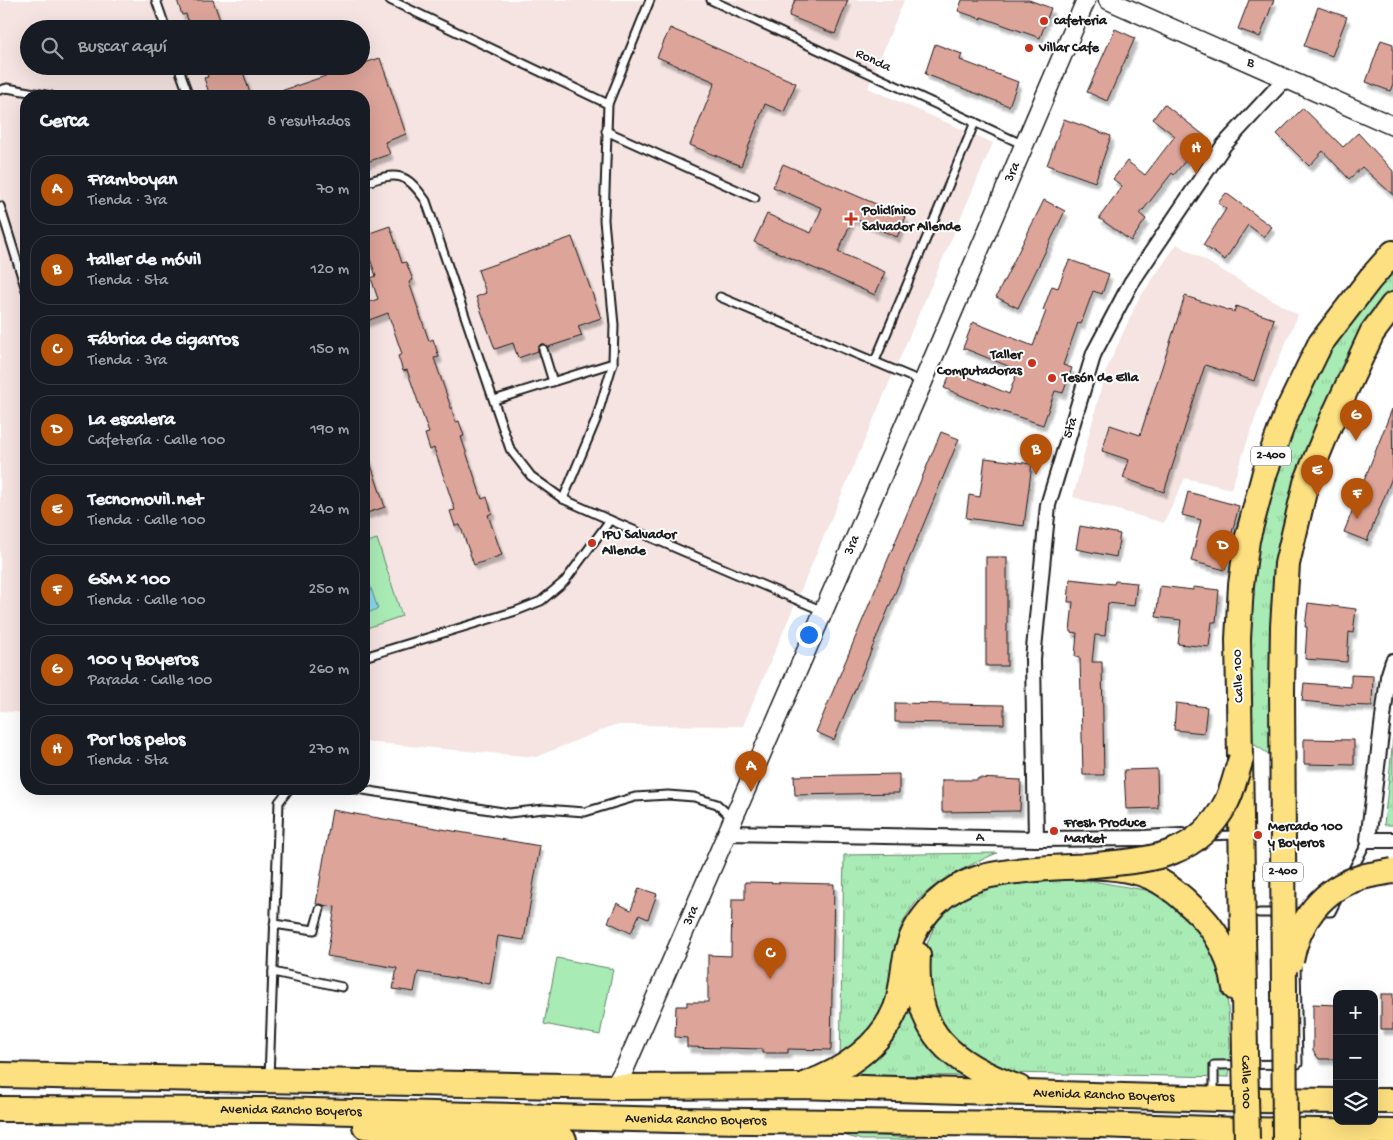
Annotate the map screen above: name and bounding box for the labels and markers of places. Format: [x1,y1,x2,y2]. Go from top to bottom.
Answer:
place label: cafeteria [1054,13,1108,30]
marker: cafeteria [1038,15,1050,27]
place label: Villar Cafe [1038,40,1100,57]
marker: Villar Cafe [1023,42,1035,54]
pin: H [1180,133,1212,174]
place label: Policlínico Salvador Allende [861,203,962,236]
marker: Policlínico Salvador Allende [844,212,858,226]
place label: Taller Computadoras [936,347,1024,380]
marker: Taller Computadoras [1026,357,1038,369]
place label: Tesón de Ella [1061,370,1140,387]
marker: Tesón de Ella [1046,372,1058,384]
pin: G [1340,400,1372,441]
pin: B [1020,434,1052,475]
pin: E [1301,455,1333,496]
pin: F [1341,478,1373,519]
place label: IPU Salvador Allende [601,527,678,560]
pin: D [1207,530,1239,571]
marker: IPU Salvador Allende [586,537,598,549]
pin: A [735,751,767,792]
place label: Fresh Produce Market [1063,815,1147,848]
place label: Mercado 100 y Boyeros [1267,819,1343,852]
marker: Fresh Produce Market [1048,825,1060,837]
marker: Mercado 100 y Boyeros [1252,829,1264,841]
pin: C [754,938,786,979]

